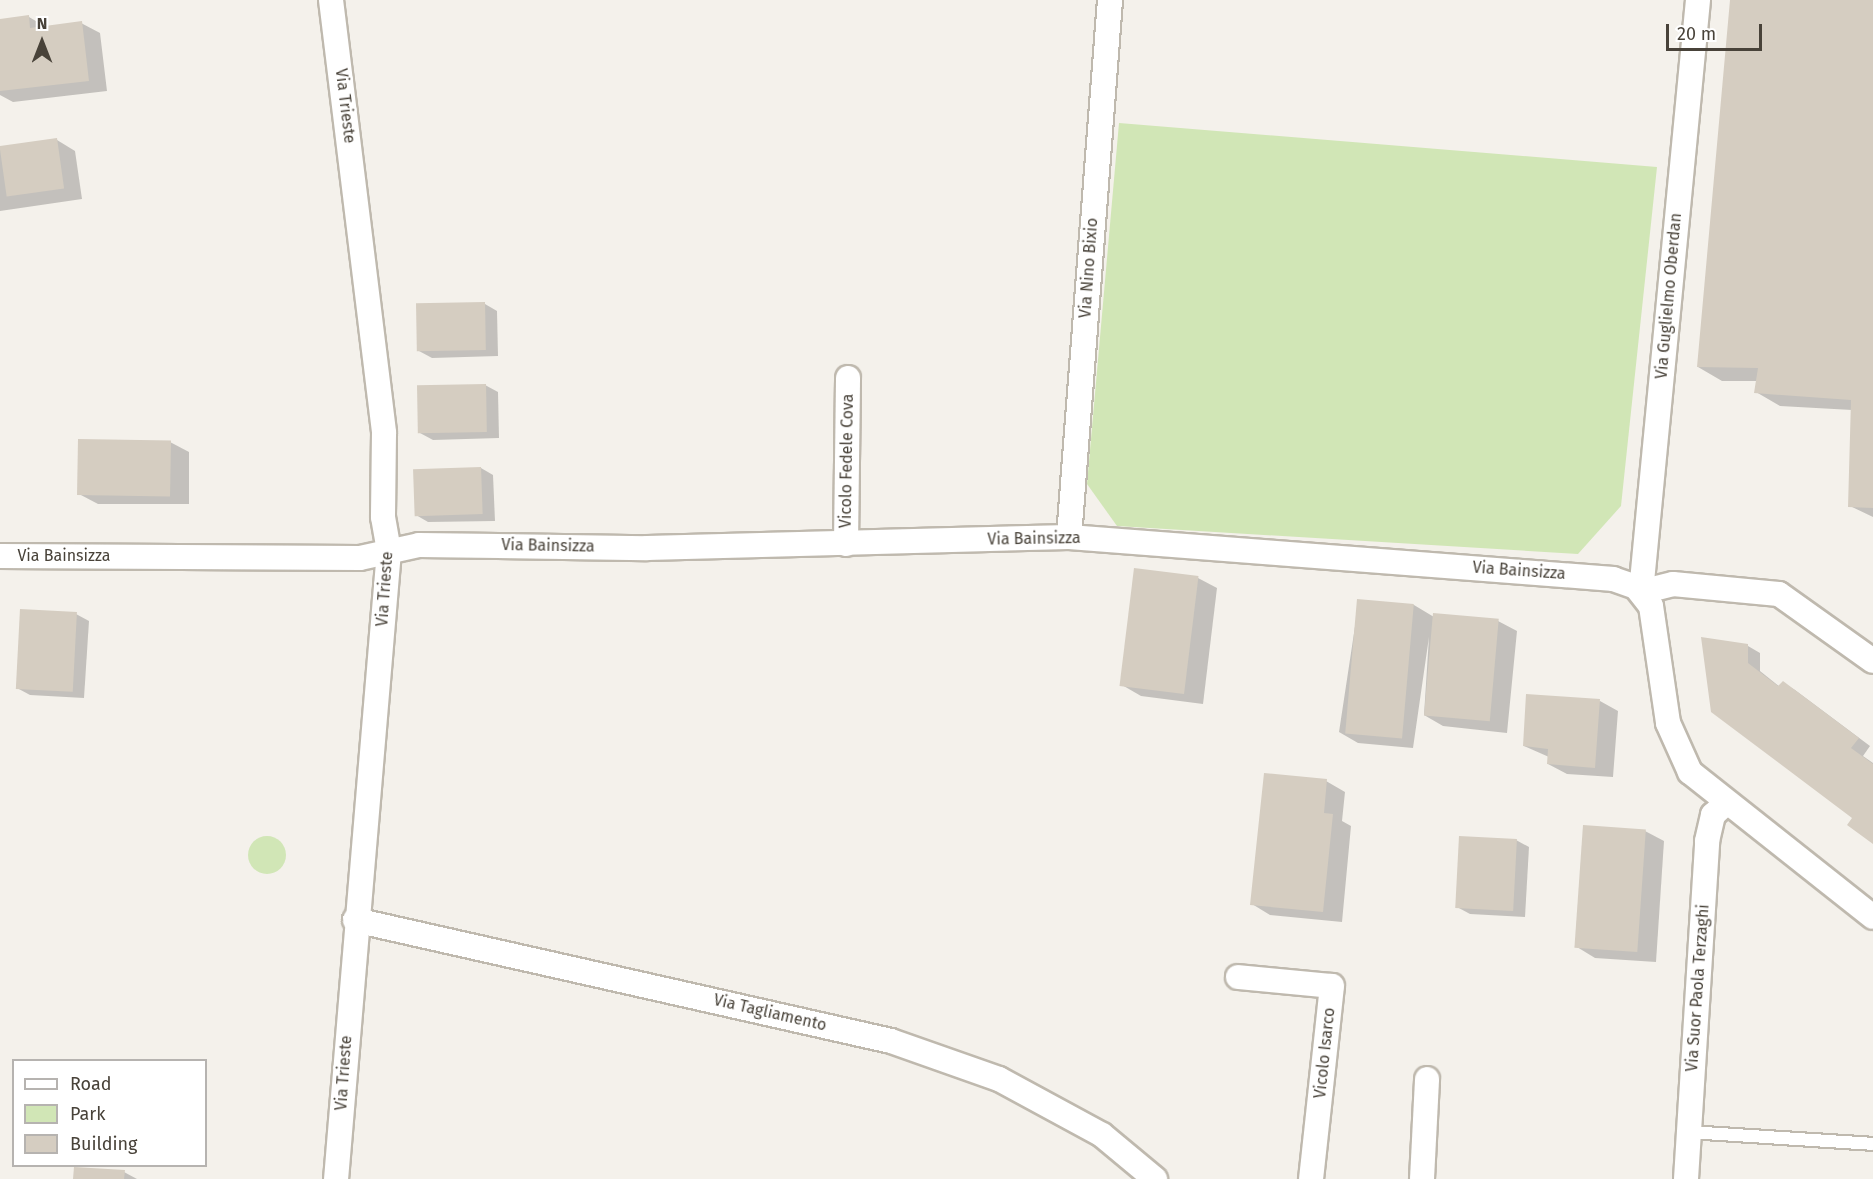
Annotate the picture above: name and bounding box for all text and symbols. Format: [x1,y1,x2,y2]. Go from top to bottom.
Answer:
north arrow [12,12,72,72]
scale bar [1669,12,1765,50]
text: N [37,14,47,33]
text: 20 m [1677,23,1716,45]
street label: Via Trieste [331,67,359,145]
street label: Via Guglielmo Oberdan [1652,212,1686,380]
street label: Via Nino Bixio [1076,217,1102,319]
street label: Vicolo Fedele Cova [836,394,858,528]
street label: Via Bainsizza [987,529,1081,549]
street label: Via Bainsizza [501,536,595,556]
street label: Via Bainsizza [17,546,111,566]
street label: Via Trieste [373,551,397,627]
street label: Via Bainsizza [1472,558,1566,584]
street label: Via Suor Paola Terzaghi [1683,904,1713,1072]
street label: Via Tagliamento [712,991,828,1035]
street label: Vicolo Isarco [1311,1007,1339,1099]
street label: Via Trieste [332,1035,356,1111]
legend [12,1059,207,1167]
text: Road [70,1073,112,1095]
text: Park [70,1103,105,1125]
text: Building [70,1133,137,1155]

